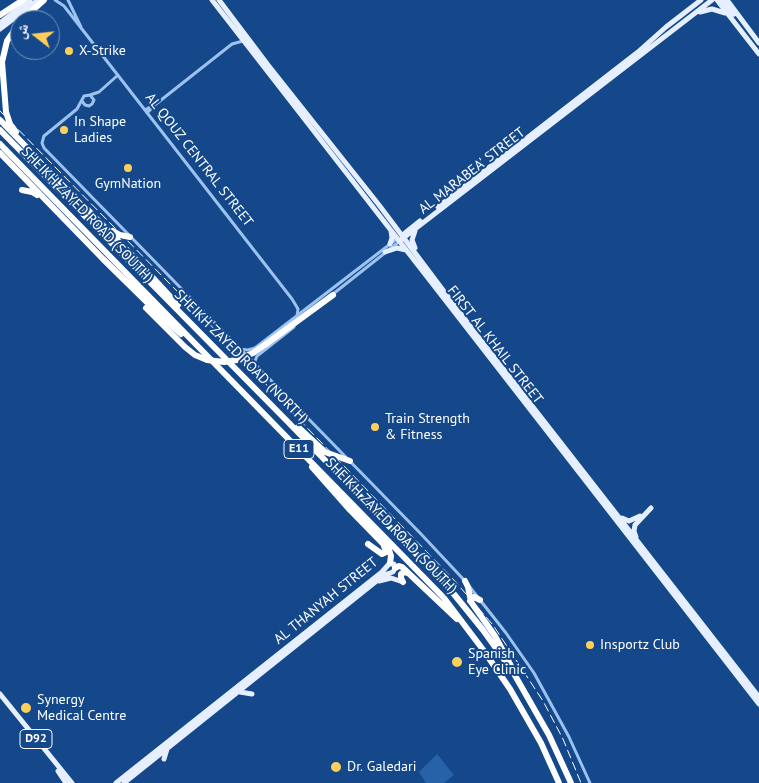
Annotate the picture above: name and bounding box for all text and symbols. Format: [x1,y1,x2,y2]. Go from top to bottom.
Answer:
north arrow [10,10,60,60]
text: ش [11,22,32,41]
place label: X-Strike [79,43,126,59]
marker: X-Strike [63,45,75,57]
street label: AL QOUZ CENTRAL STREET [142,90,256,230]
place label: In Shape Ladies [74,114,126,146]
marker: In Shape Ladies [58,124,70,136]
street label: AL MARABEA' STREET [415,124,529,218]
street label: SHEIKH ZAYED ROAD (SOUTH) [18,144,156,286]
marker: GymNation [122,162,134,174]
place label: GymNation [95,176,161,192]
street label: FIRST AL KHAIL STREET [444,283,546,407]
street label: SHEIKH ZAYED ROAD (NORTH) [171,287,311,427]
place label: Train Strength & Fitness [385,411,470,444]
marker: Train Strength & Fitness [369,421,381,433]
road number: E11 [284,439,314,458]
street label: SHEIKH ZAYED ROAD (SOUTH) [322,455,460,597]
street label: AL THANYAH STREET [271,554,381,648]
place label: Insportz Club [600,637,680,653]
marker: Insportz Club [584,639,596,651]
place label: Spanish Eye Clinic [468,646,526,679]
marker: Spanish Eye Clinic [450,655,464,669]
place label: Synergy Medical Centre [37,692,126,724]
marker: Synergy Medical Centre [19,701,33,715]
road number: D92 [20,730,52,749]
place label: Dr. Galedari [347,759,417,775]
marker: Dr. Galedari [329,760,343,774]

